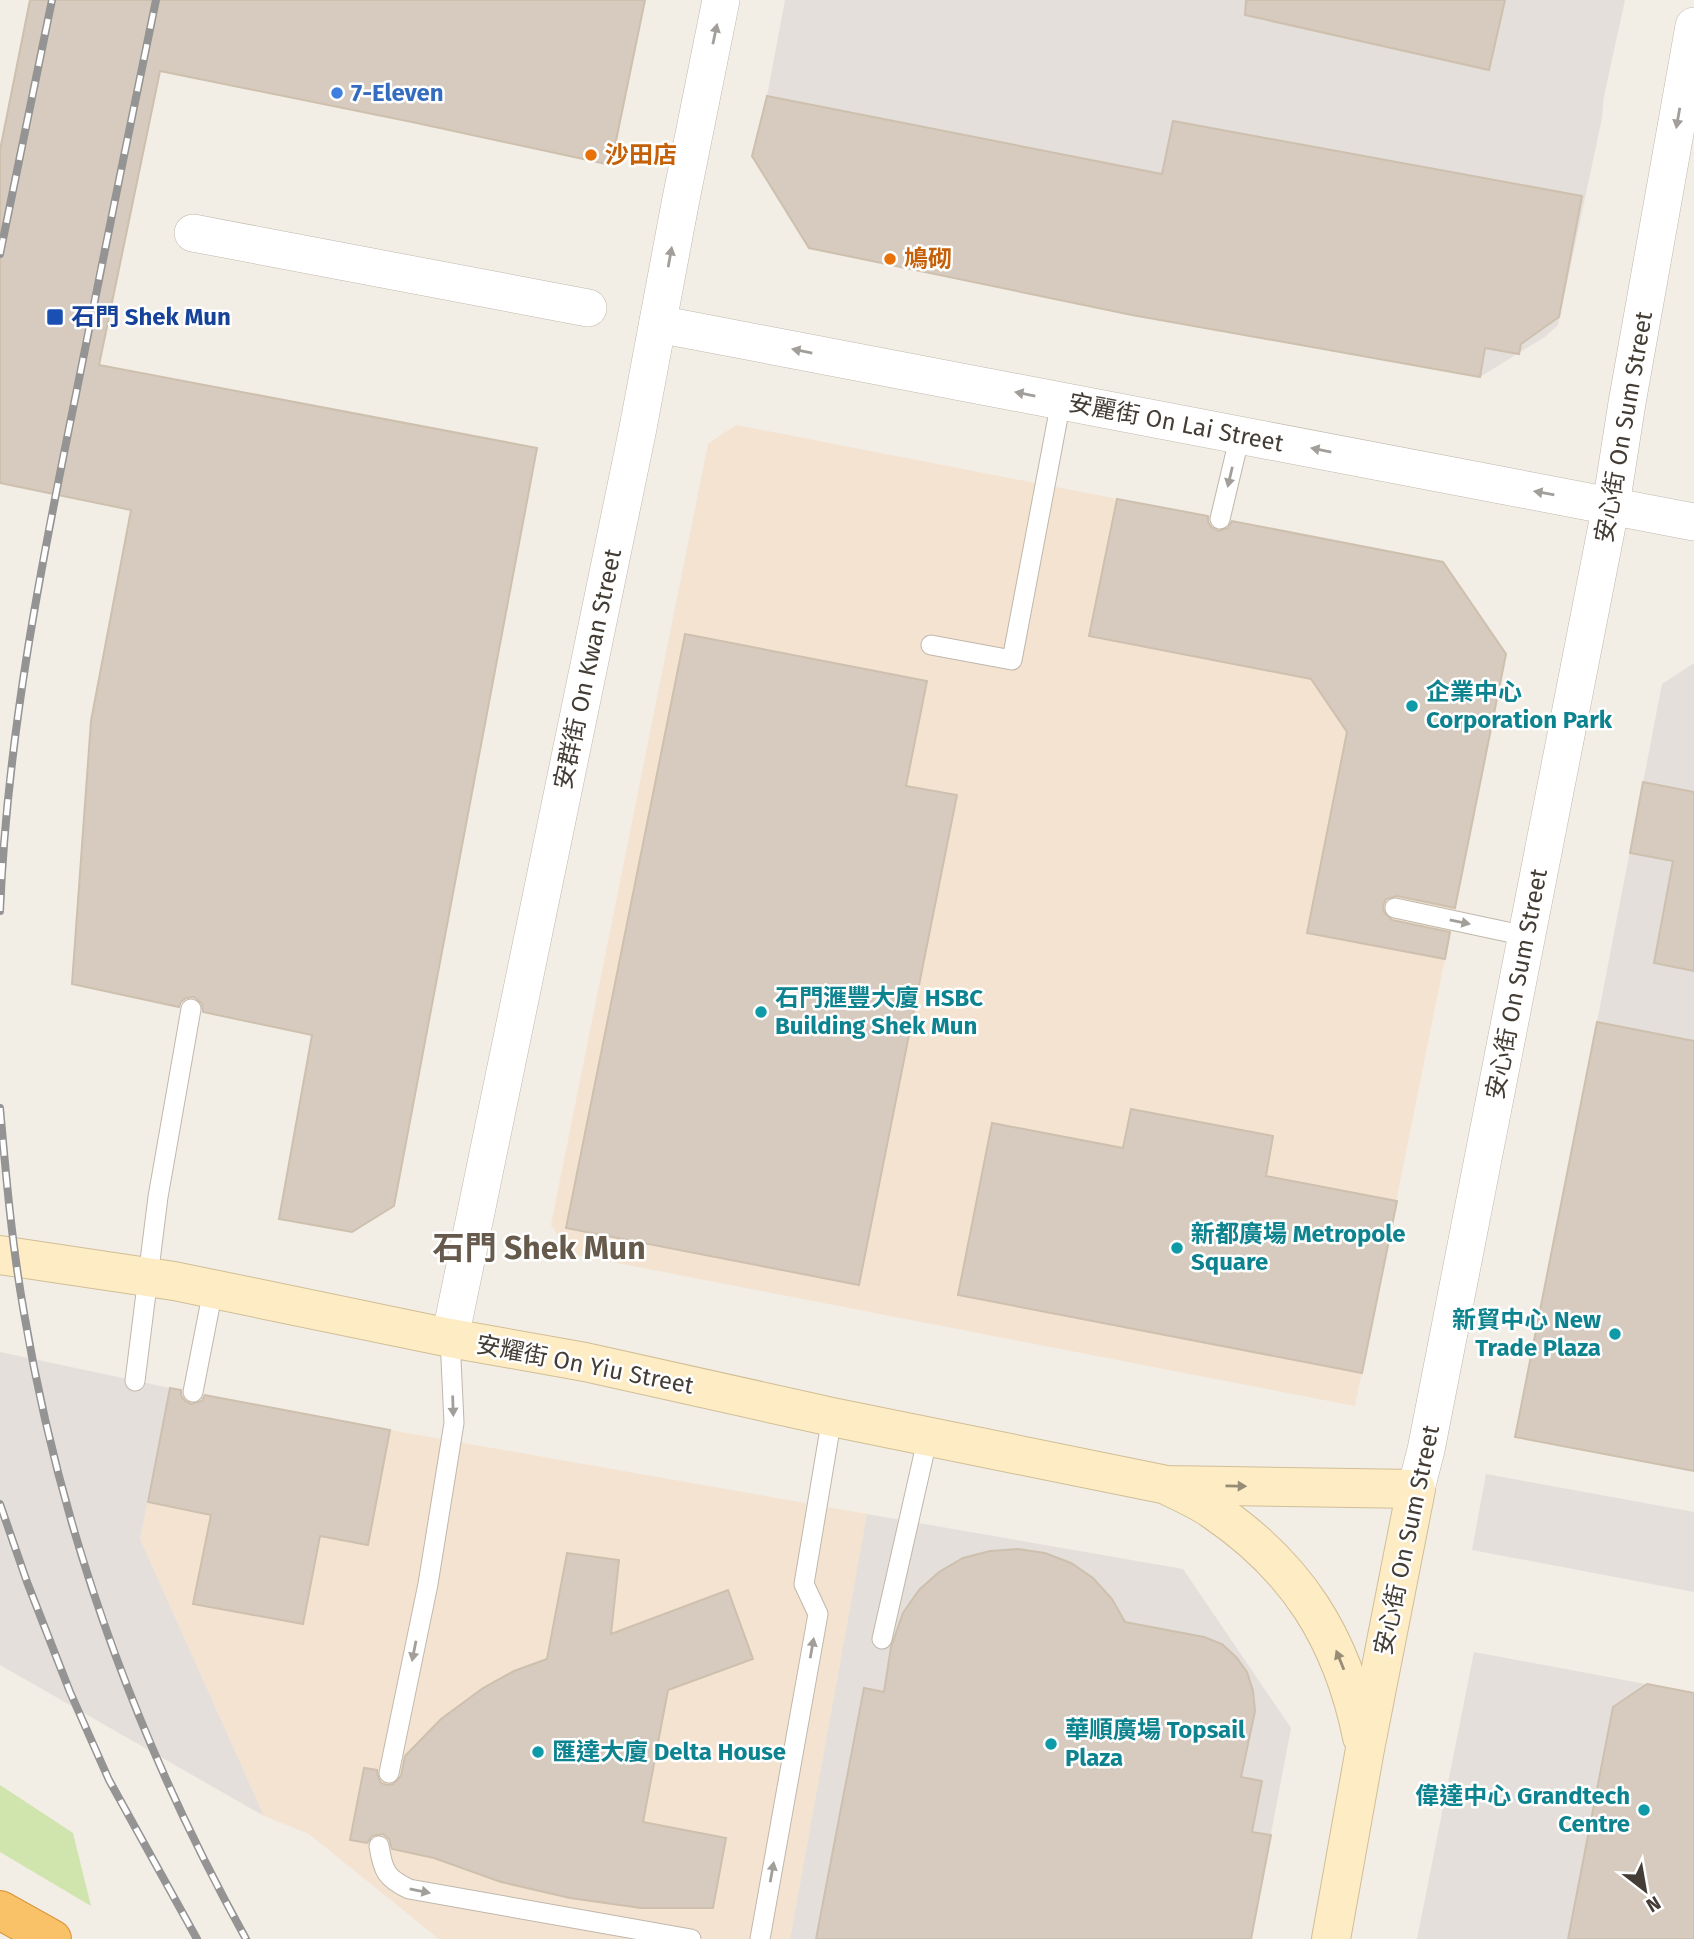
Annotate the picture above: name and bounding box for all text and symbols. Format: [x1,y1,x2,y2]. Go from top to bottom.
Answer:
one-way arrow [709,23,720,45]
place label: 7-Eleven [351,79,444,107]
marker: 7-Eleven [329,85,345,101]
one-way arrow [1672,107,1683,129]
place label: 沙田店 [605,141,677,169]
marker: 沙田店 [583,147,599,163]
place label: 鳩砌 [904,245,952,273]
one-way arrow [665,246,676,268]
marker: 鳩砌 [882,251,898,267]
place label: 石門 Shek Mun [71,303,231,331]
marker: 石門 Shek Mun [45,307,65,327]
street label: 安心街 On Sum Street [1590,309,1658,545]
one-way arrow [790,346,812,357]
one-way arrow [1014,388,1036,399]
street label: 安麗街 On Lai Street [1066,388,1286,458]
one-way arrow [1310,445,1332,456]
one-way arrow [1224,466,1235,488]
one-way arrow [1533,487,1555,498]
street label: 安群街 On Kwan Street [549,546,627,792]
place label: 企業中心 Corporation Park [1426,678,1613,734]
marker: 企業中心 Corporation Park [1404,698,1420,714]
street label: 安心街 On Sum Street [1481,866,1553,1102]
one-way arrow [1450,916,1472,927]
place label: 石門滙豐大廈 HSBC Building Shek Mun [775,984,983,1040]
marker: 石門滙豐大廈 HSBC Building Shek Mun [753,1004,769,1020]
place label: 新都廣場 Metropole Square [1191,1220,1406,1276]
district label: 石門 Shek Mun [432,1229,646,1267]
marker: 新都廣場 Metropole Square [1169,1240,1185,1256]
place label: 新貿中心 New Trade Plaza [1452,1306,1601,1362]
marker: 新貿中心 New Trade Plaza [1607,1326,1623,1342]
street label: 安耀街 On Yiu Street [474,1330,696,1400]
one-way arrow [448,1395,459,1417]
street label: 安心街 On Sum Street [1369,1422,1445,1658]
one-way arrow [1225,1480,1247,1492]
one-way arrow [807,1637,818,1659]
one-way arrow [408,1640,419,1662]
one-way arrow [1334,1650,1345,1671]
place label: 華順廣場 Topsail Plaza [1065,1716,1246,1772]
marker: 華順廣場 Topsail Plaza [1043,1736,1059,1752]
place label: 匯達大廈 Delta House [552,1738,786,1766]
marker: 匯達大廈 Delta House [530,1744,546,1760]
place label: 偉達中心 Grandtech Centre [1415,1782,1630,1838]
marker: 偉達中心 Grandtech Centre [1636,1802,1652,1818]
north arrow [1610,1855,1680,1925]
one-way arrow [767,1861,778,1883]
one-way arrow [409,1886,431,1897]
text: N [1642,1891,1665,1917]

